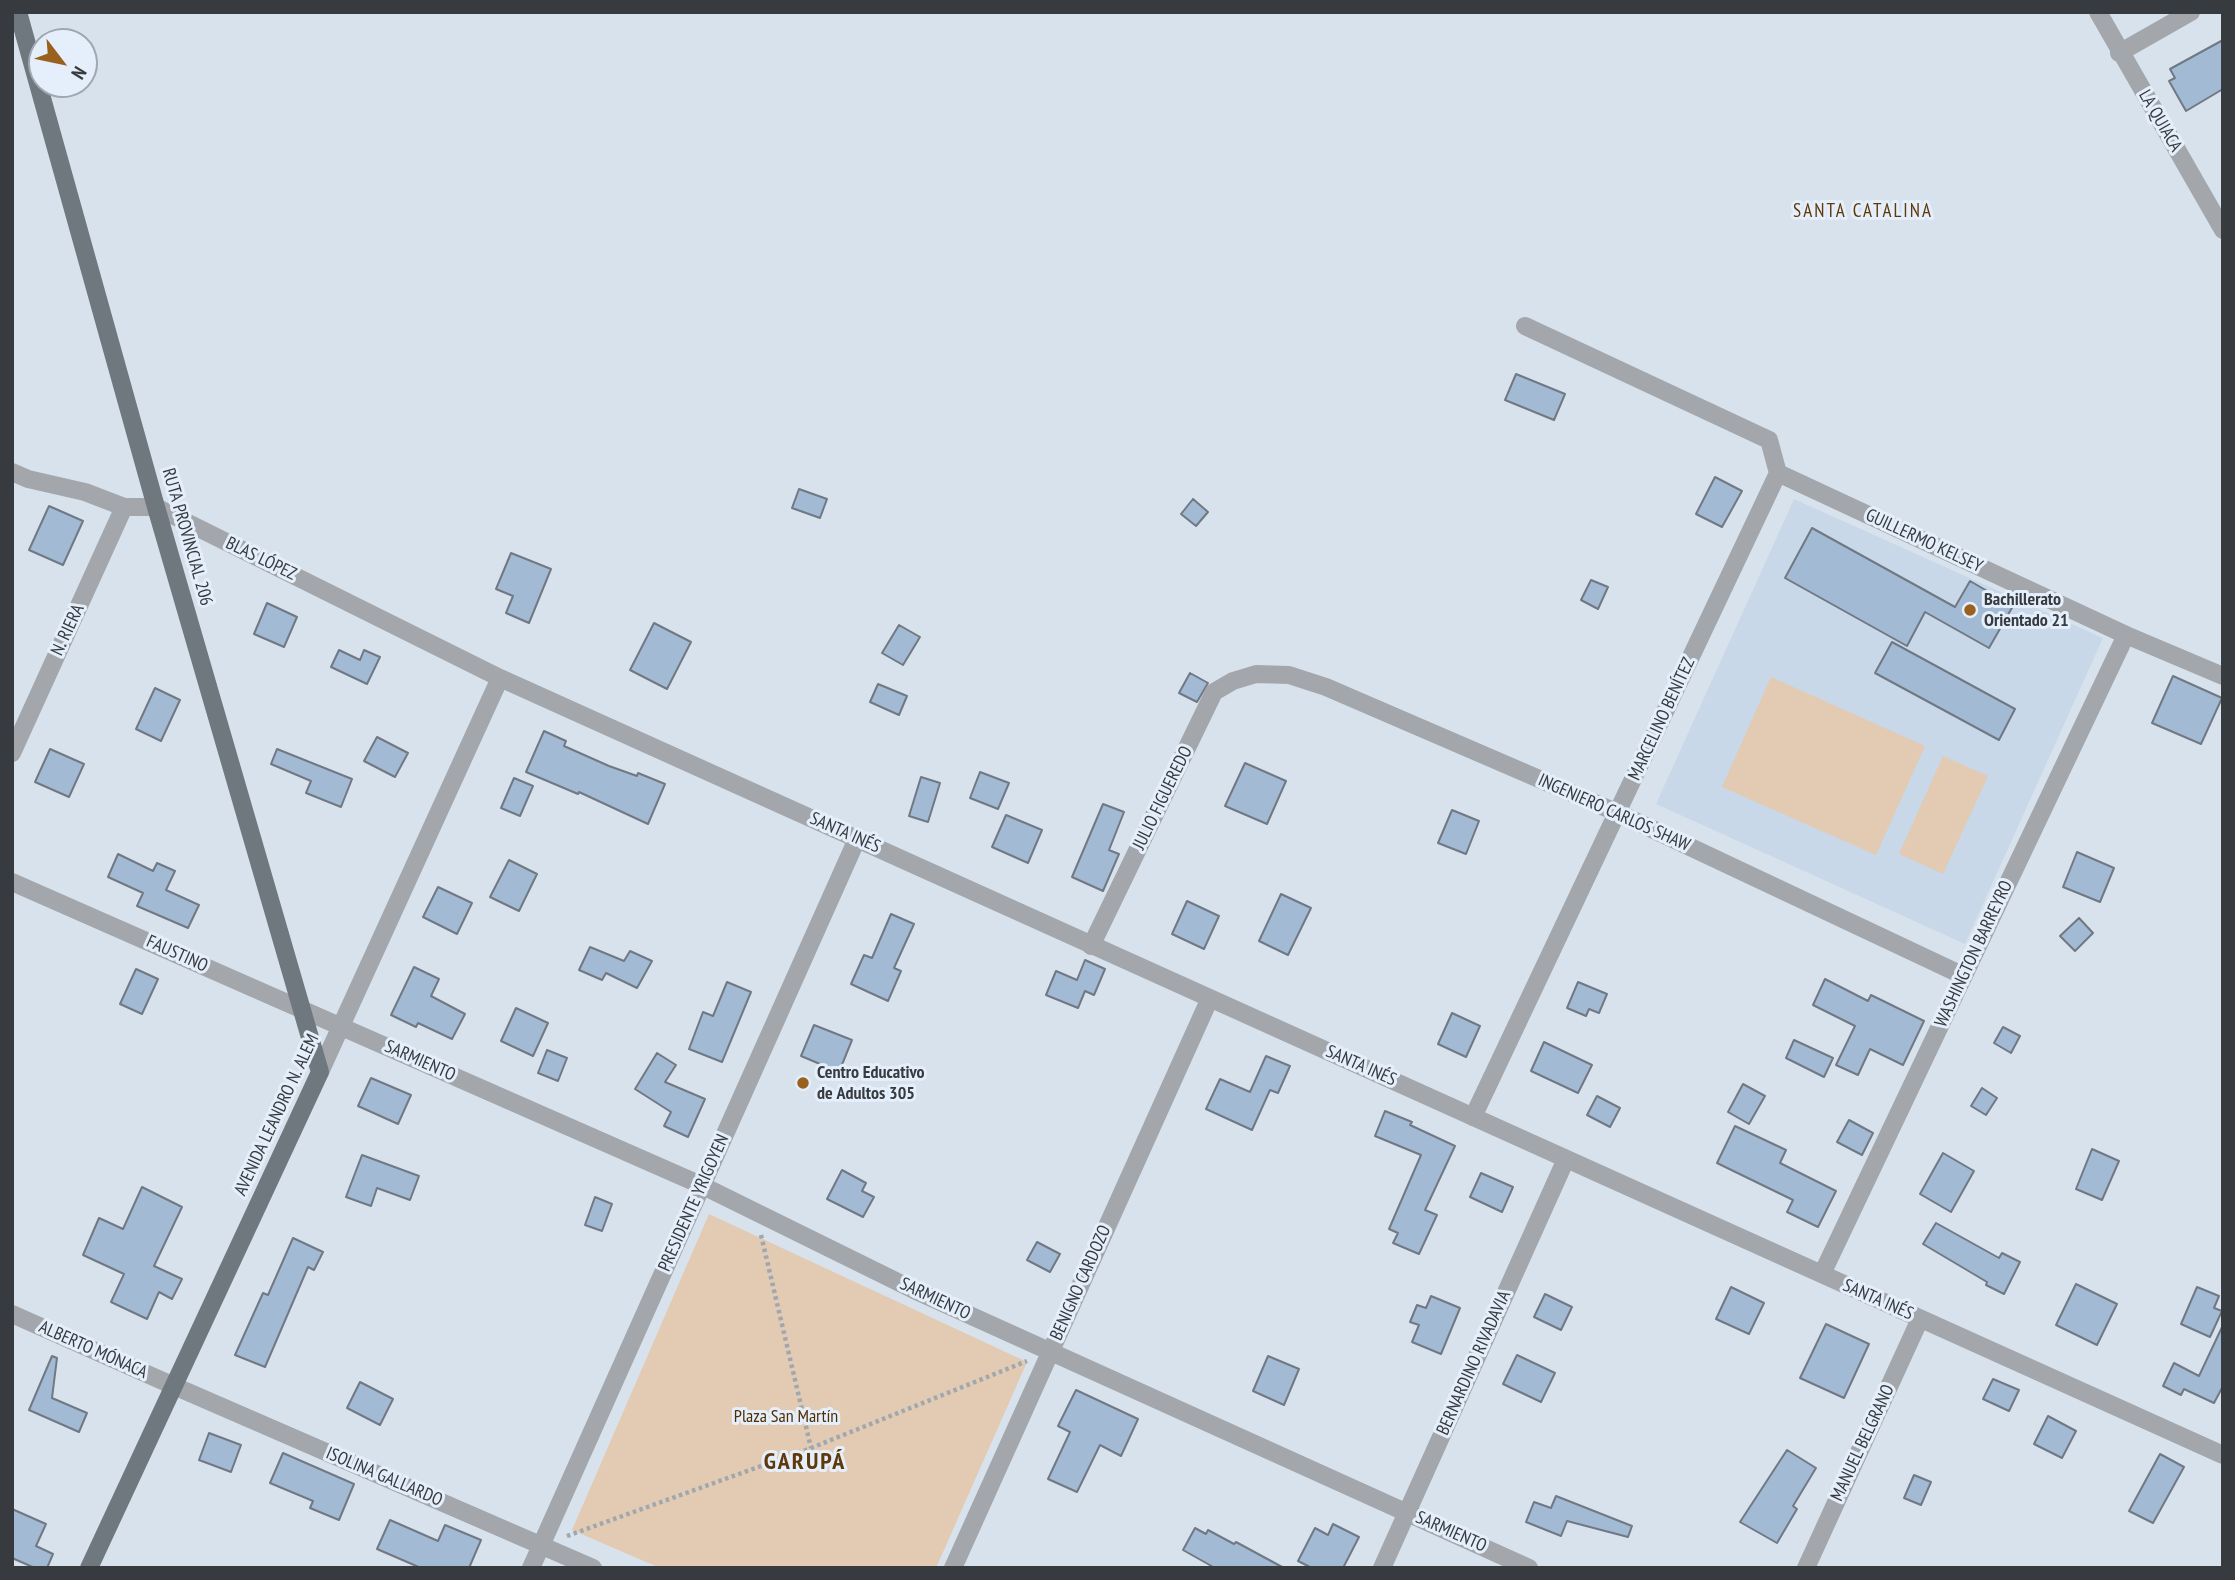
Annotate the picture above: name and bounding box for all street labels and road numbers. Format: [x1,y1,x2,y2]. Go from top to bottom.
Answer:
street label: LA QUIACA [2134,86,2186,156]
street label: RUTA PROVINCIAL 206 [157,466,217,608]
street label: GUILLERMO KELSEY [1862,504,1986,578]
street label: BLAS LÓPEZ [222,533,300,585]
street label: N. RIERA [47,601,89,659]
street label: MARCELINO BENÍTEZ [1624,654,1700,784]
street label: JULIO FIGUEREDO [1129,743,1197,853]
street label: INGENIERO CARLOS SHAW [1535,770,1693,856]
street label: SANTA INÉS [807,808,883,858]
street label: WASHINGTON BARREYRO [1931,877,2017,1031]
street label: FAUSTINO [143,931,211,977]
street label: AVENIDA LEANDRO N. ALEM [230,1031,324,1199]
street label: SARMIENTO [381,1036,459,1086]
street label: SANTA INÉS [1323,1041,1399,1091]
street label: PRESIDENTE YRIGOYEN [654,1131,734,1275]
street label: BENIGNO CARDOZO [1046,1222,1116,1344]
street label: SARMIENTO [896,1273,974,1325]
street label: SANTA INÉS [1840,1275,1916,1325]
street label: BERNARDINO RIVADAVIA [1432,1288,1516,1438]
street label: ALBERTO MÓNACA [35,1316,151,1384]
street label: MANUEL BELGRANO [1827,1381,1899,1505]
street label: ISOLINA GALLARDO [323,1443,445,1511]
street label: SARMIENTO [1412,1507,1490,1557]

